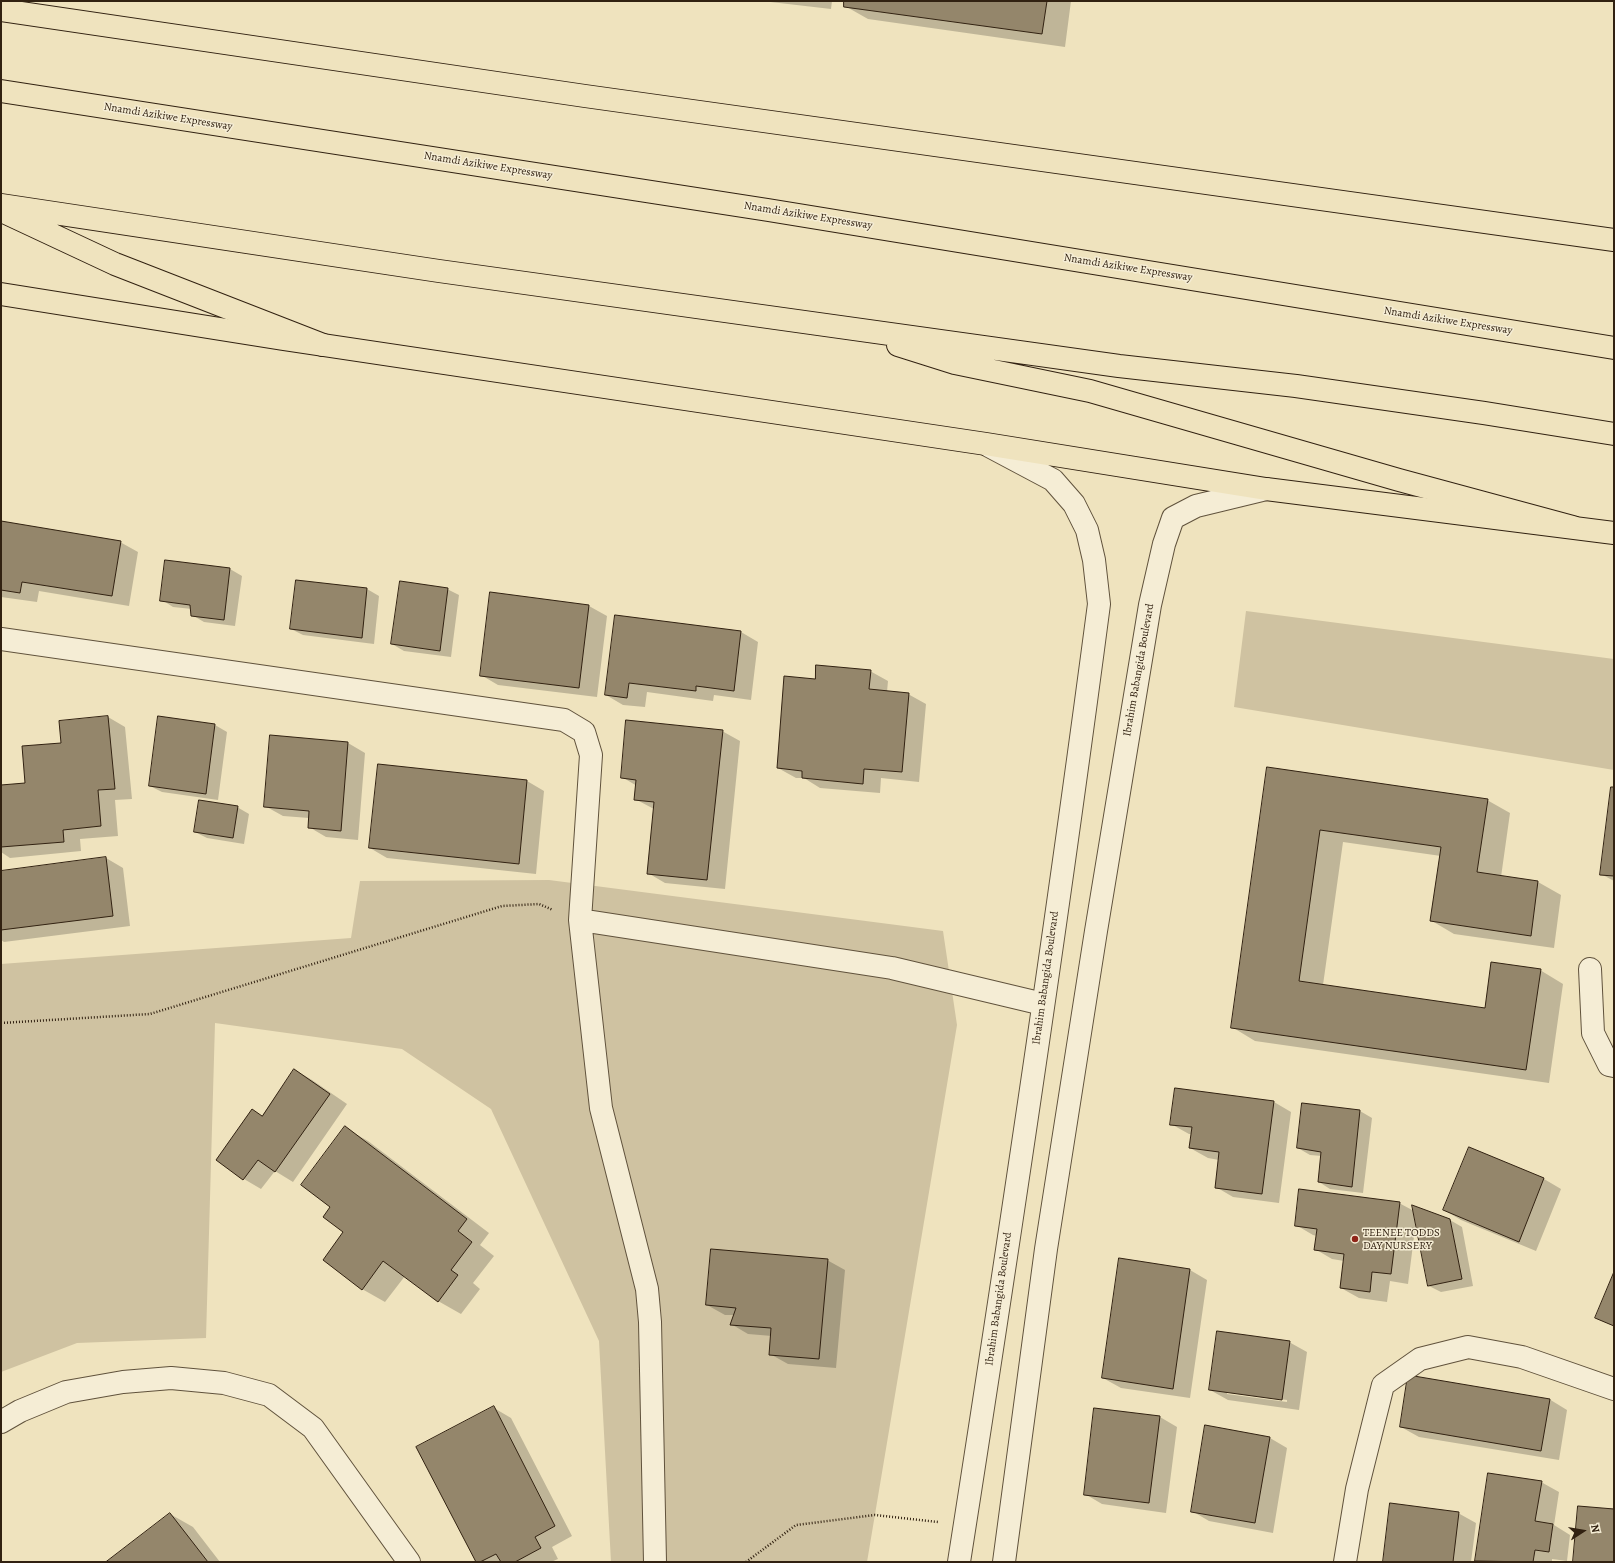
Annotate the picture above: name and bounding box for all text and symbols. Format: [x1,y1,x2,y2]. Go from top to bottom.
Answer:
street label: Nnamdi Azikiwe Expressway [103,100,233,134]
street label: Nnamdi Azikiwe Expressway [423,149,553,183]
street label: Nnamdi Azikiwe Expressway [743,199,873,233]
street label: Nnamdi Azikiwe Expressway [1063,251,1193,285]
street label: Nnamdi Azikiwe Expressway [1383,304,1513,338]
street label: Ibrahim Babangida Boulevard [1121,603,1157,737]
street label: Ibrahim Babangida Boulevard [1030,910,1062,1046]
place label: TEENEE TODDS DAY NURSERY [1363,1226,1440,1252]
street label: Ibrahim Babangida Boulevard [983,1231,1015,1367]
marker: TEENEE TODDS DAY NURSERY [1350,1234,1360,1244]
north arrow [1563,1511,1603,1551]
text: N [1587,1523,1603,1534]

